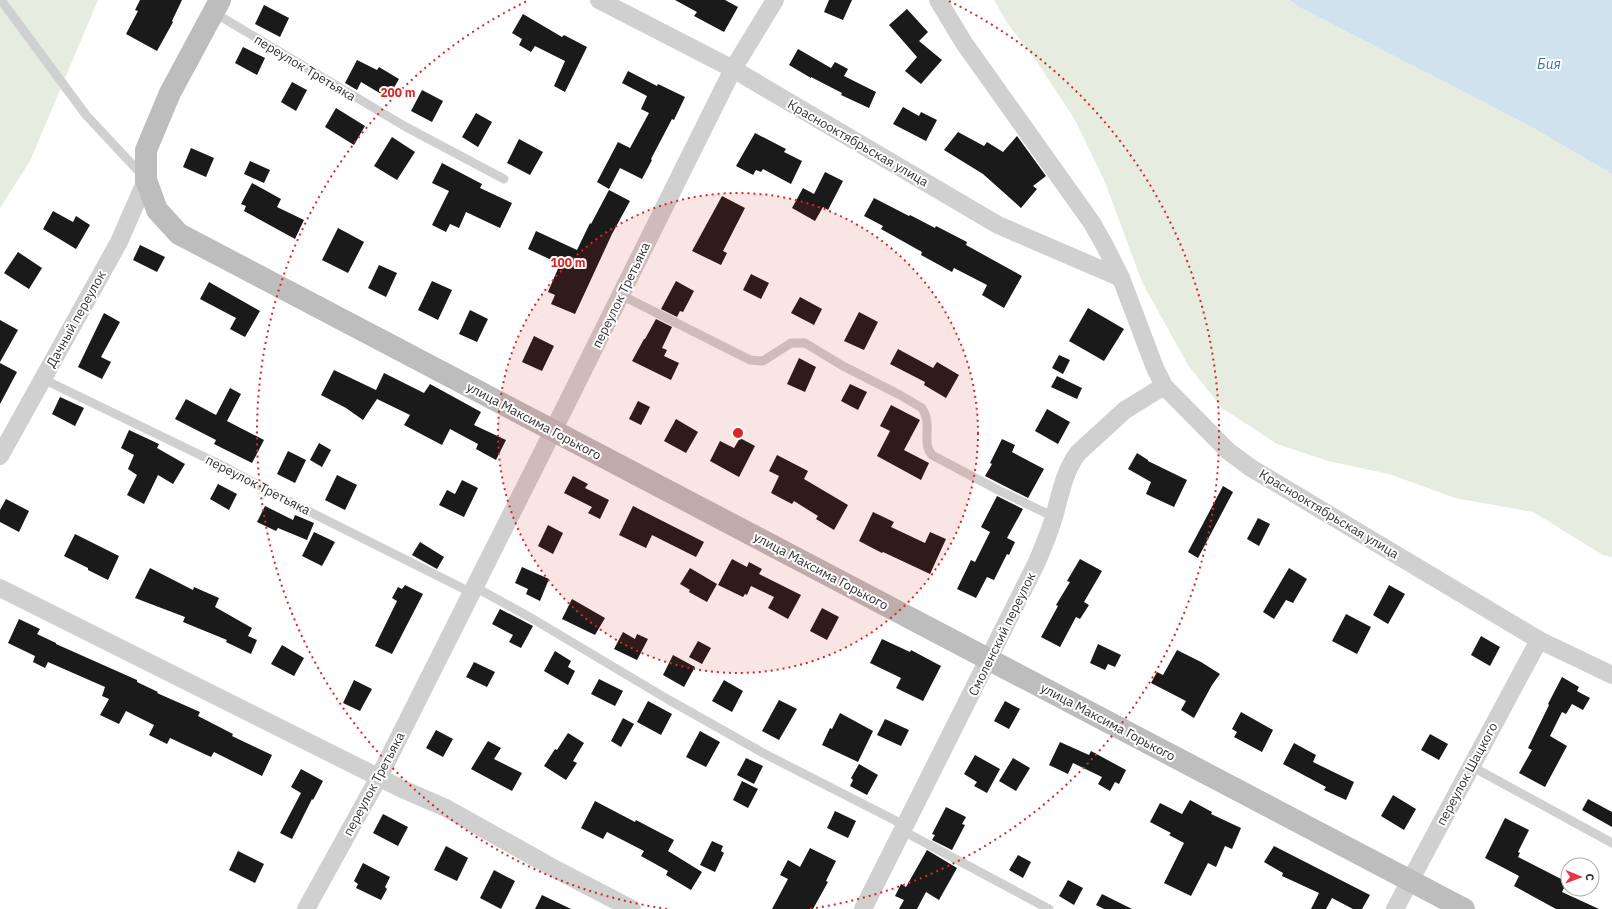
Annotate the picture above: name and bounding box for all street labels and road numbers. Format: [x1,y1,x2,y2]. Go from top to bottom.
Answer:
street label: переулок Третьяка [251,31,359,105]
street label: Краснооктябрьская улица [784,96,932,190]
street label: переулок Третьяка [588,239,654,351]
street label: Дачный переулок [42,268,110,370]
street label: улица Максима Горького [464,378,604,464]
street label: переулок Третьяка [203,451,313,519]
street label: Краснооктябрьская улица [1256,465,1402,563]
street label: улица Максима Горького [751,528,891,614]
street label: Смоленский переулок [965,569,1039,699]
street label: улица Максима Горького [1038,679,1178,765]
street label: переулок Шацкого [1433,720,1501,828]
street label: переулок Третьяка [339,729,409,839]

